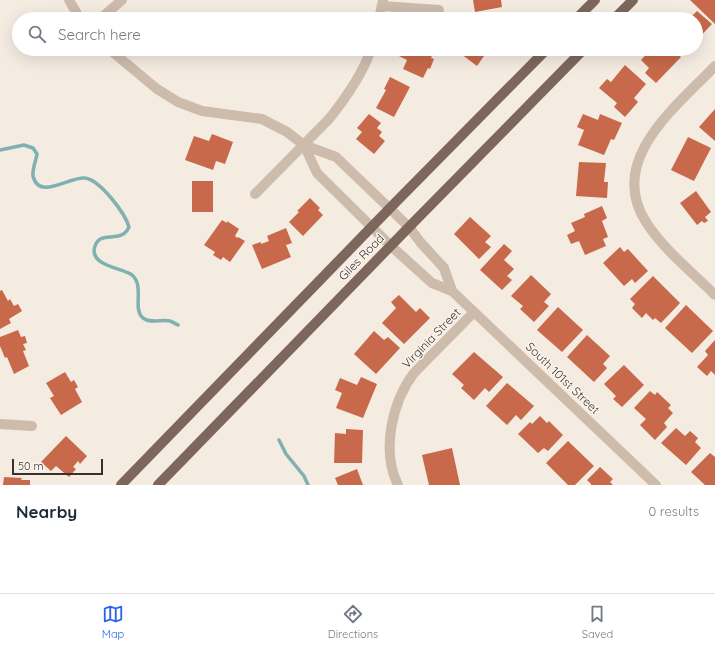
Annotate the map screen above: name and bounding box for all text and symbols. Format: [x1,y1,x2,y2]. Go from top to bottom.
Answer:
search box [12,12,703,56]
icon: search [26,23,48,45]
text: Search here [58,25,141,44]
street label: Giles Road [335,231,387,283]
street label: Virginia Street [399,305,463,371]
street label: South 101st Street [523,339,603,417]
scale bar [12,457,103,476]
text: 50 m [18,459,44,473]
text: Nearby [16,501,77,522]
text: 0 results [648,503,699,519]
tab: Map [102,603,124,641]
tab: Directions [328,603,378,641]
tab: Saved [582,603,613,641]

